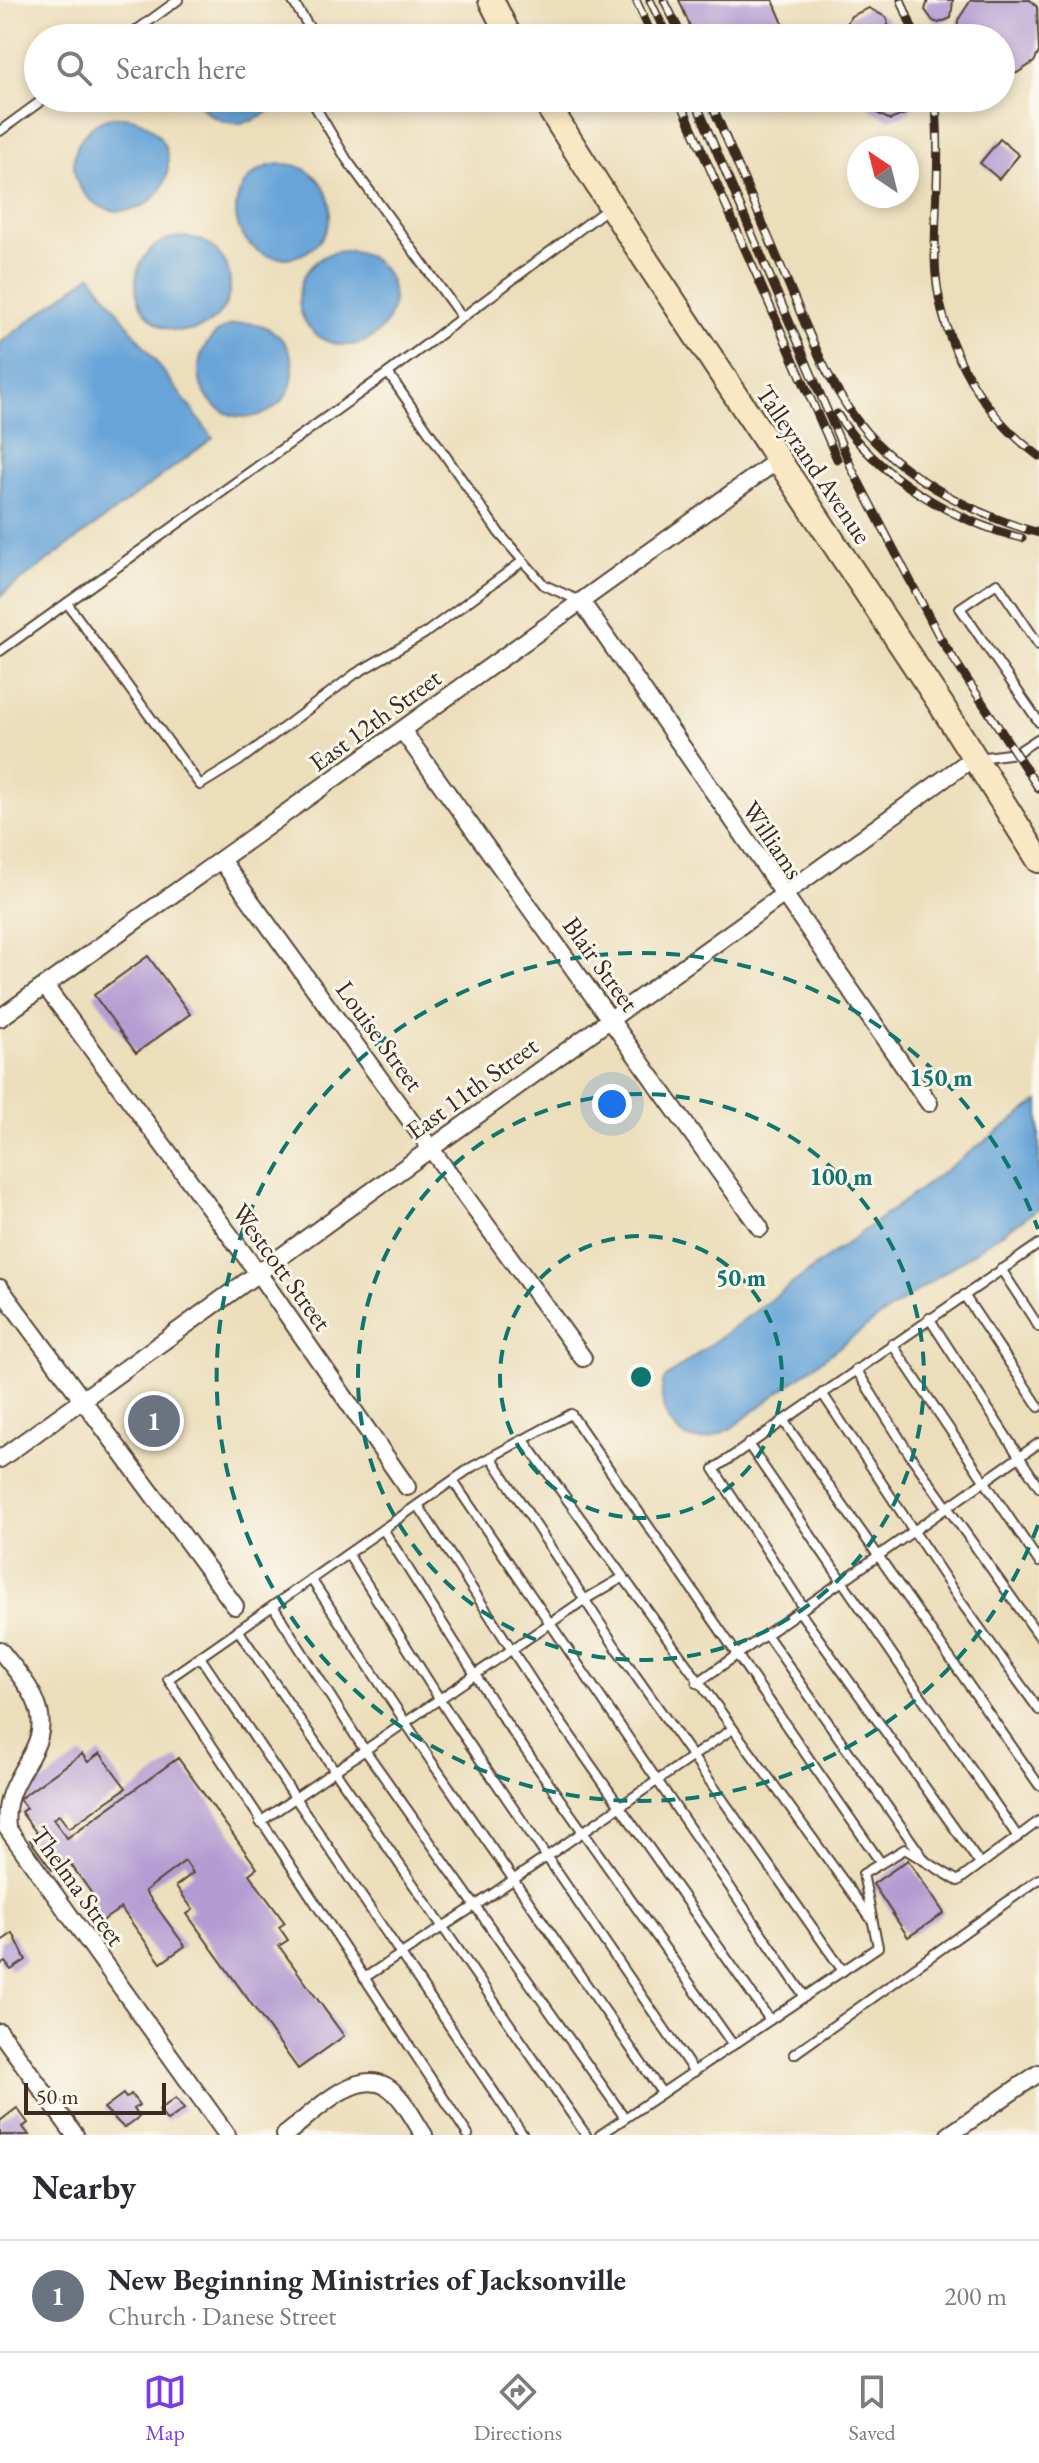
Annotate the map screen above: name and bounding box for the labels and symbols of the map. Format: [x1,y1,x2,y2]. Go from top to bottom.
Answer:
north arrow [847,136,919,208]
street label: Talleyrand Avenue [748,378,880,550]
street label: East 12th Street [302,661,448,779]
street label: Williams [734,794,812,886]
street label: Blair Street [555,910,647,1018]
street label: Louise Street [328,974,432,1098]
street label: East 11th Street [399,1029,545,1147]
text: 150 m [909,1062,973,1093]
your location [592,1084,632,1124]
text: 100 m [809,1161,873,1192]
street label: Westcott Street [224,1197,340,1337]
text: 50 m [716,1262,766,1293]
centre of rings [627,1363,655,1391]
pin: 1 [128,1391,180,1451]
street label: Thelma Street [23,1819,133,1953]
scale bar [24,2079,166,2115]

